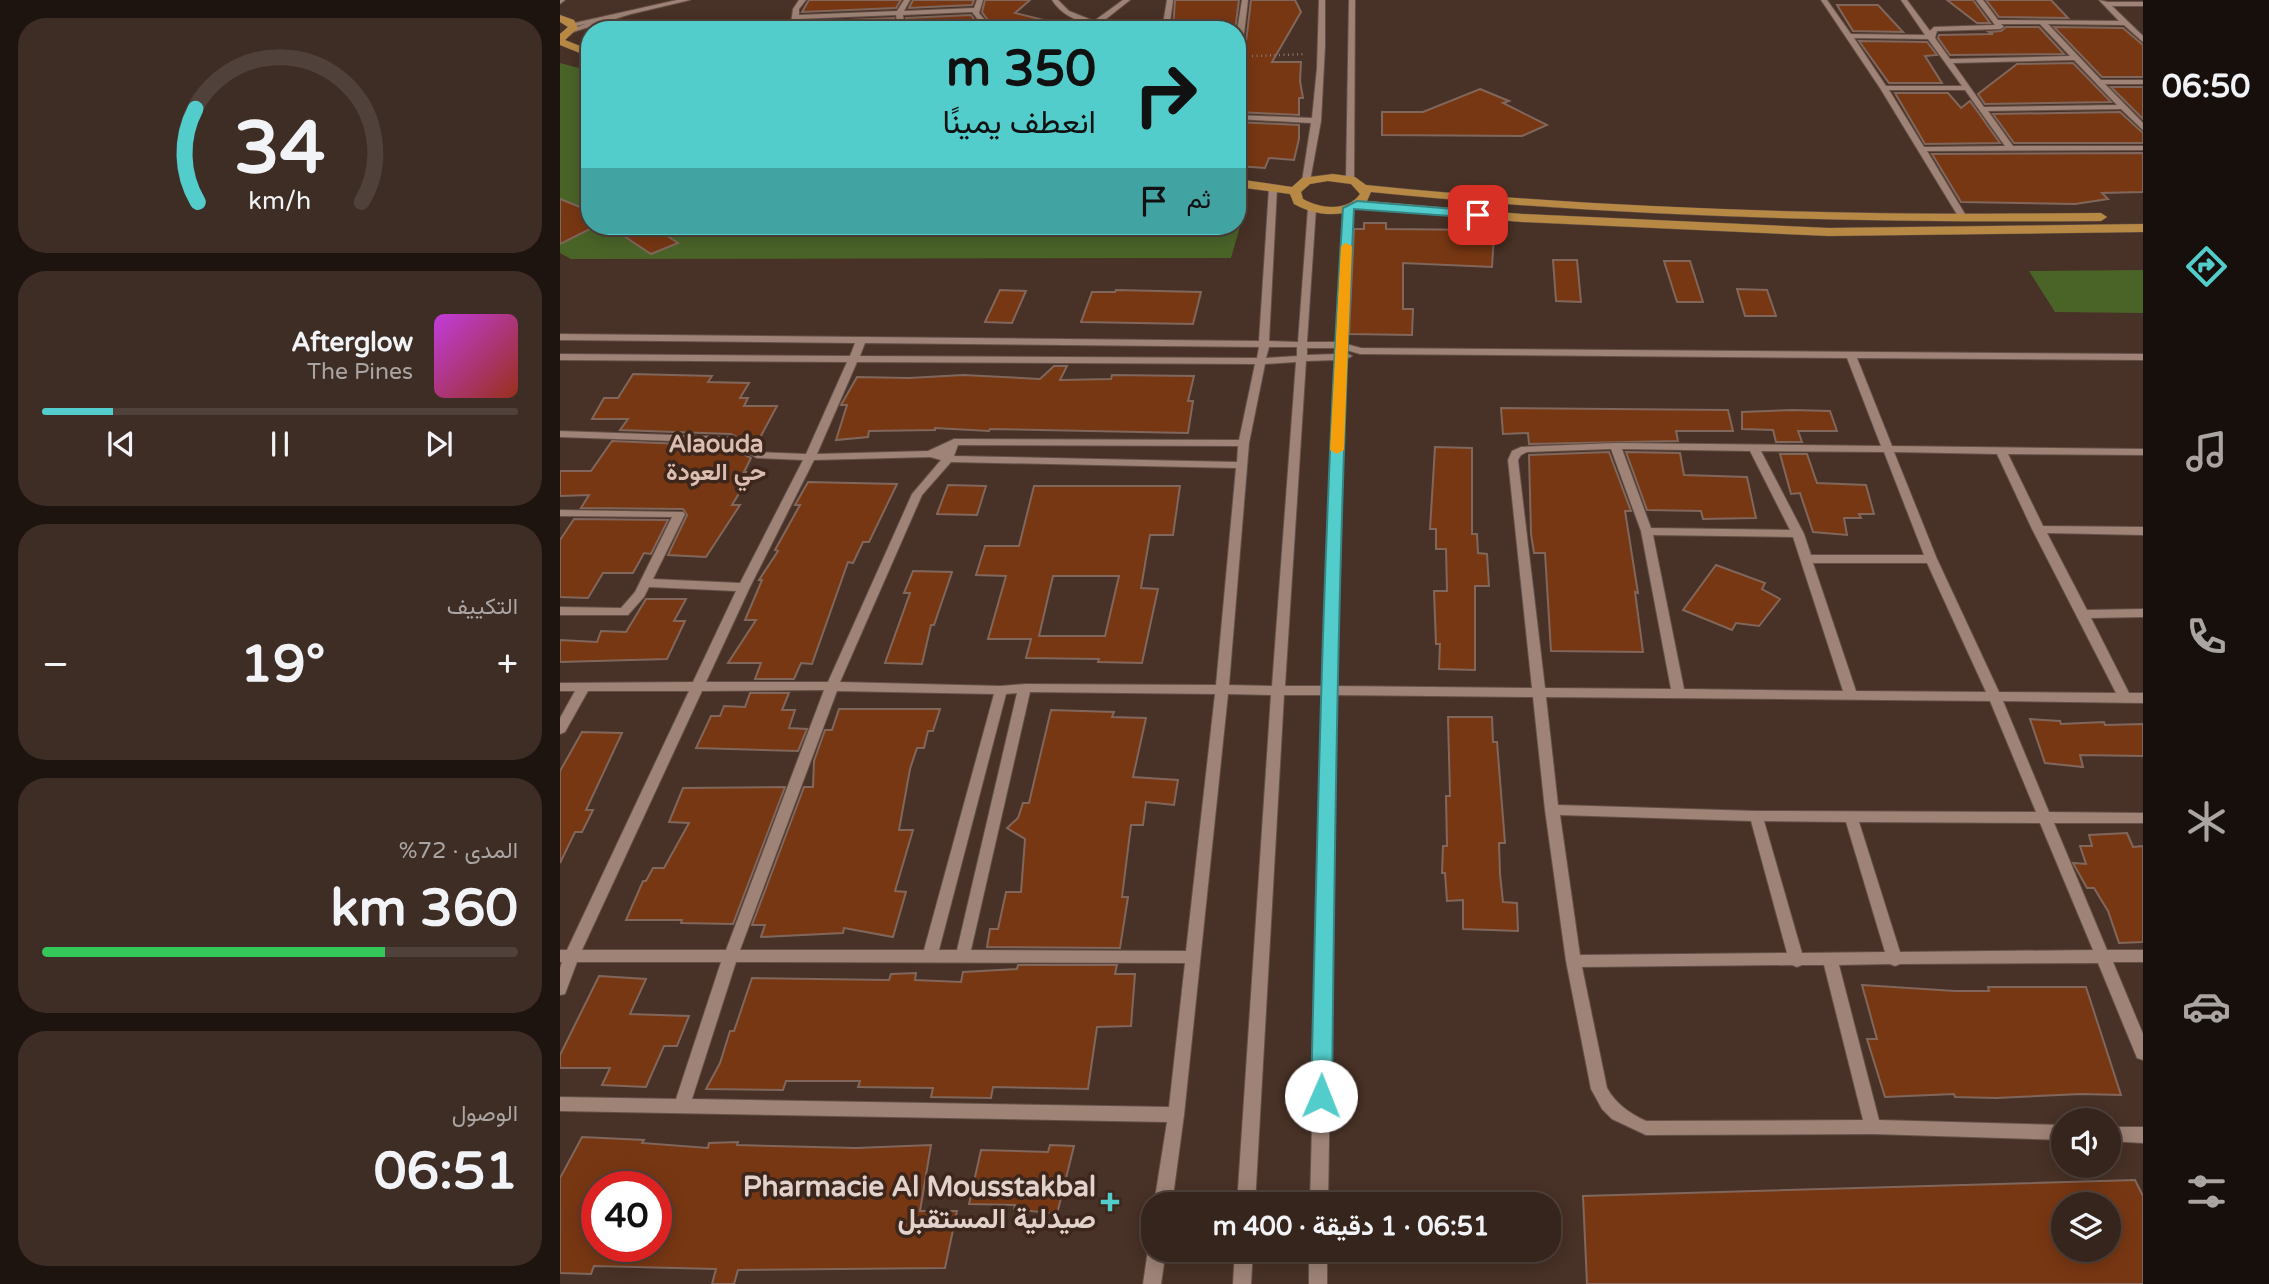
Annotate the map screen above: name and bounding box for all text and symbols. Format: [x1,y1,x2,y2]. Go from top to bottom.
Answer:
text: 350 m [946,40,1096,99]
icon: right [1120,49,1211,140]
text: 06:50 [2162,68,2250,106]
text: انعطف يمينًا [942,104,1096,142]
text: 34 [234,105,326,193]
icon: arrive [1135,182,1173,220]
text: ثم [1187,184,1211,215]
text: km/h [249,185,311,215]
pin [1448,185,1508,245]
icon: arrive [1459,196,1497,234]
icon: directions [2182,242,2231,291]
text: Afterglow [291,327,413,358]
text: The Pines [307,358,413,386]
icon: previous [102,425,140,463]
icon: pause [261,425,299,463]
icon: next [420,425,458,463]
icon: music [2182,427,2231,476]
district label: Alaouda حي العودة [666,430,766,492]
text: التكييف [447,593,518,621]
icon: phone [2182,612,2231,661]
text: 19° [240,633,325,696]
text: − [42,642,69,688]
text: + [497,642,518,688]
icon: climate [2182,797,2231,846]
text: المدى · 72% [399,837,518,865]
text: 360 km [330,877,518,940]
icon: car [2182,982,2231,1031]
position arrow [1284,1059,1358,1133]
text: الوصول [452,1100,518,1128]
map controls [2051,1108,2121,1262]
button: sound [2051,1108,2121,1178]
text: 06:51 [374,1140,518,1203]
icon: filters [2182,1167,2231,1216]
place label: Pharmacie Al Mousstakbal صيدلية المستقبل [743,1170,1096,1236]
speed limit sign: 40 [581,1171,672,1262]
button: layers [2051,1192,2121,1262]
marker: Pharmacie Al Mousstakbal صيدلية المستقبل [1102,1194,1118,1210]
text: 06:51 · 1 دقيقة · 400 m [1213,1211,1489,1242]

